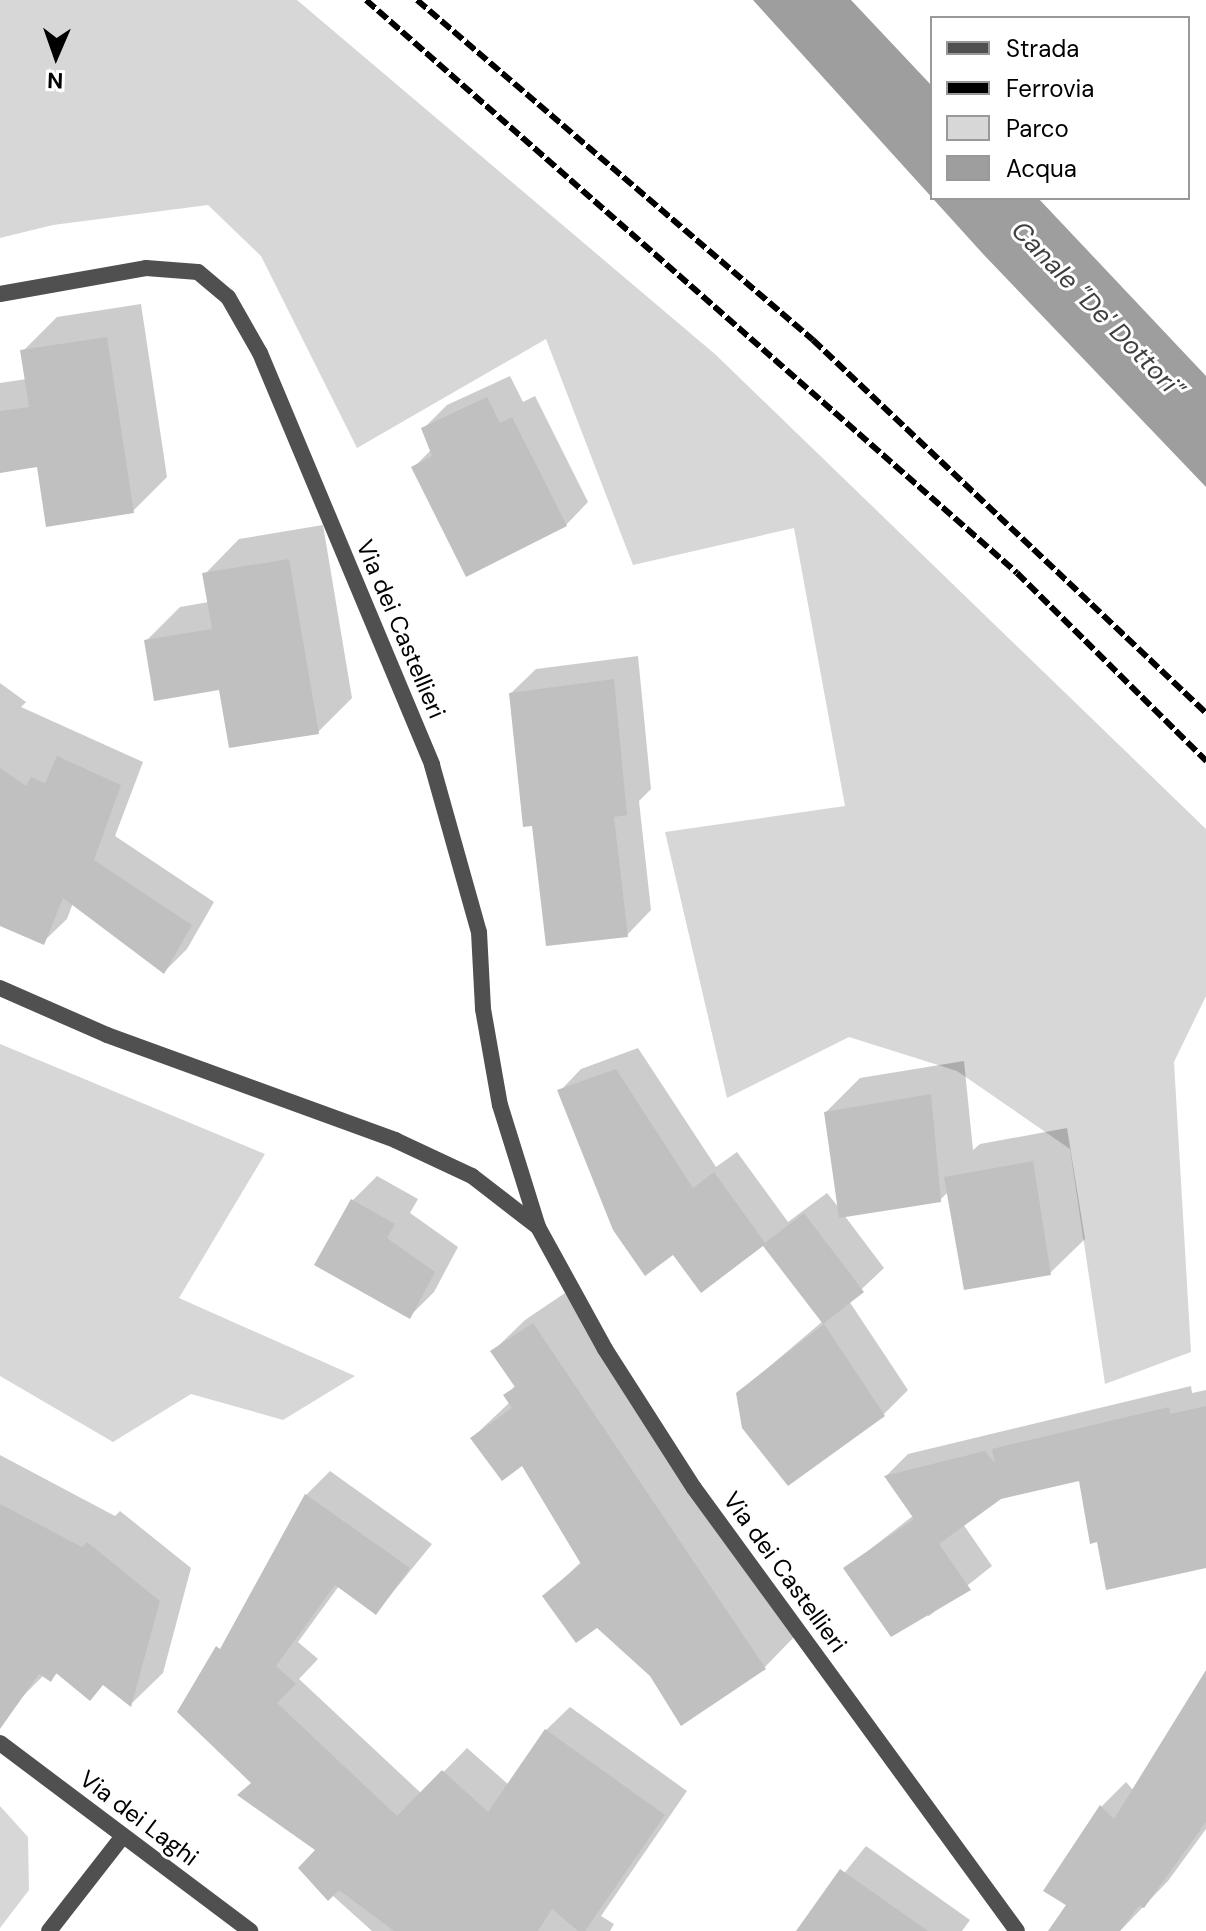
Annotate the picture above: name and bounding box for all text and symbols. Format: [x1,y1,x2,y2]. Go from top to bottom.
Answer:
north arrow [16,16,96,96]
legend [930,16,1190,200]
text: Strada [1006,33,1079,64]
text: N [47,66,64,95]
text: Ferrovia [1006,73,1094,104]
text: Parco [1006,113,1069,144]
text: Acqua [1006,153,1077,184]
water label: Canale "De' Dottori" [1004,215,1190,405]
street label: Via dei Castellieri [350,535,452,723]
street label: Via dei Castellieri [717,1486,853,1658]
street label: Via dei Laghi [74,1764,204,1872]

